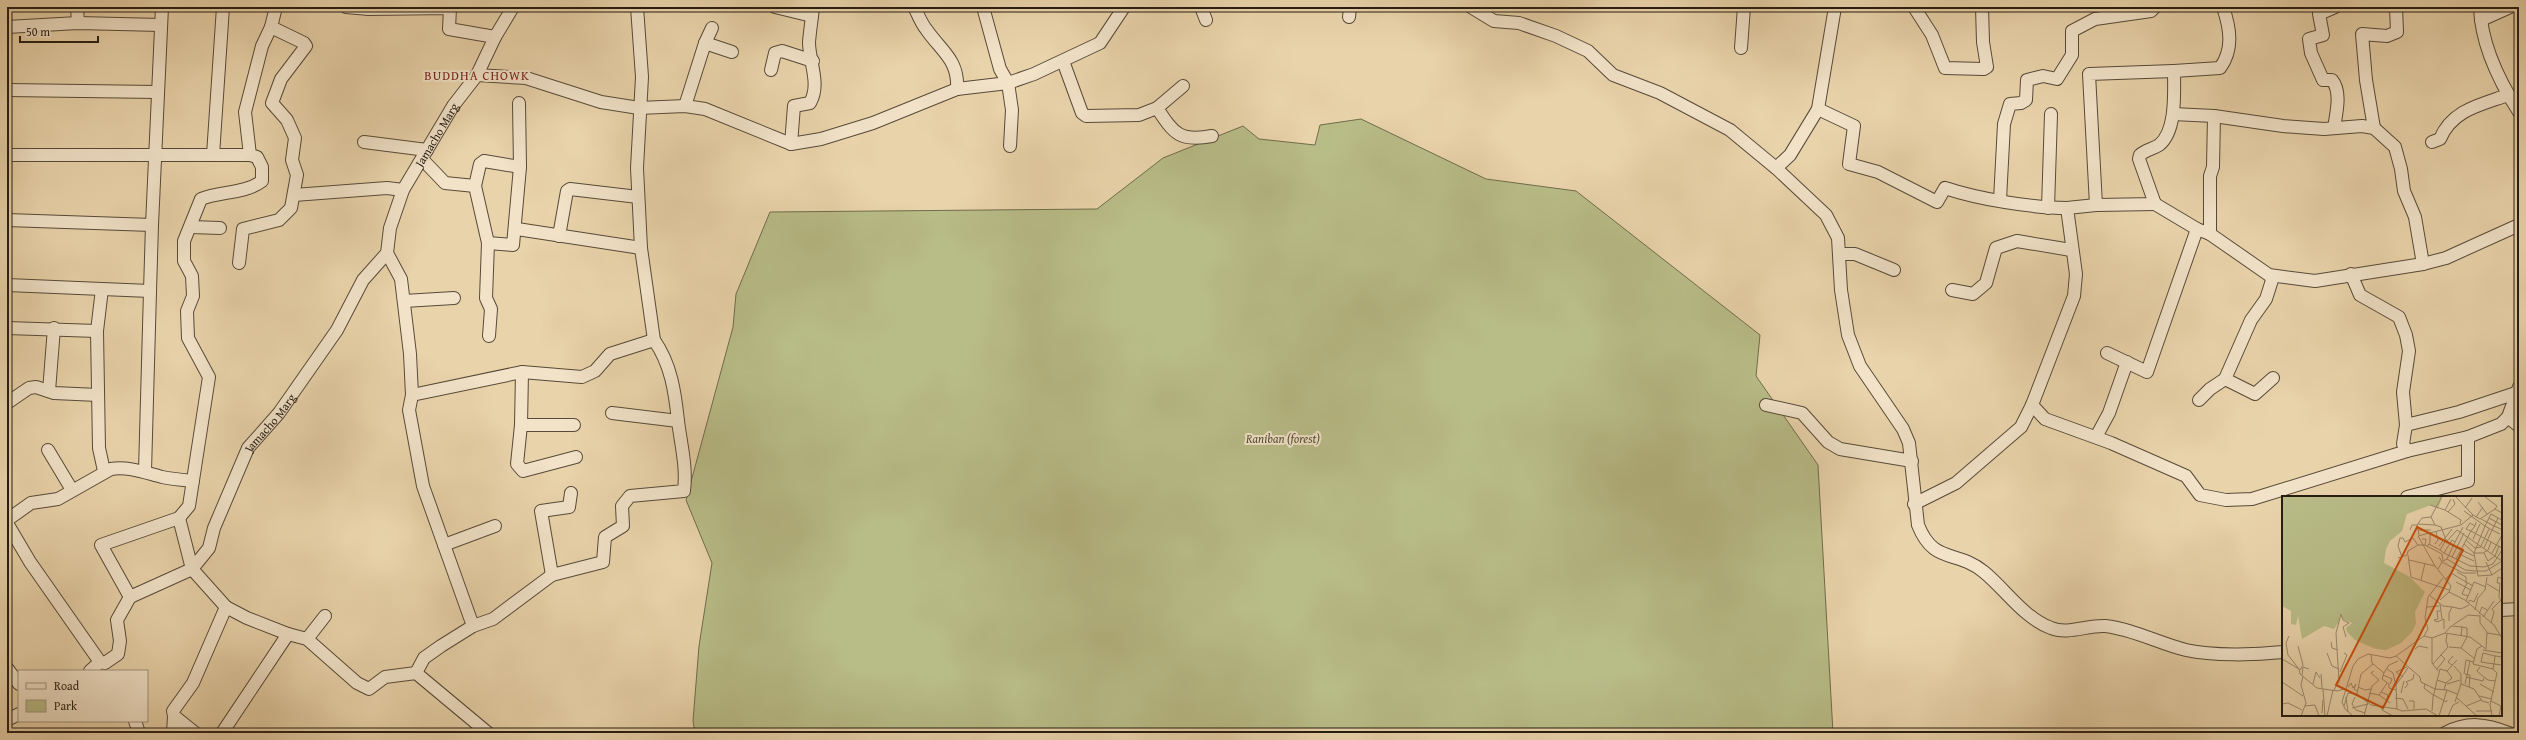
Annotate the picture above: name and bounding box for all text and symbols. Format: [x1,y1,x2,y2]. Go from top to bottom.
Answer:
scale bar [20,18,98,44]
text: 50 m [26,23,50,40]
district label: BUDDHA CHOWK [424,66,530,85]
street label: Jamacho Marg [409,99,462,172]
street label: Jamacho Marg [238,390,299,456]
park label: Raniban (forest) [1245,430,1320,447]
inset map [2282,496,2502,716]
legend [18,670,148,722]
text: Road [54,677,80,694]
text: Park [54,697,78,714]

